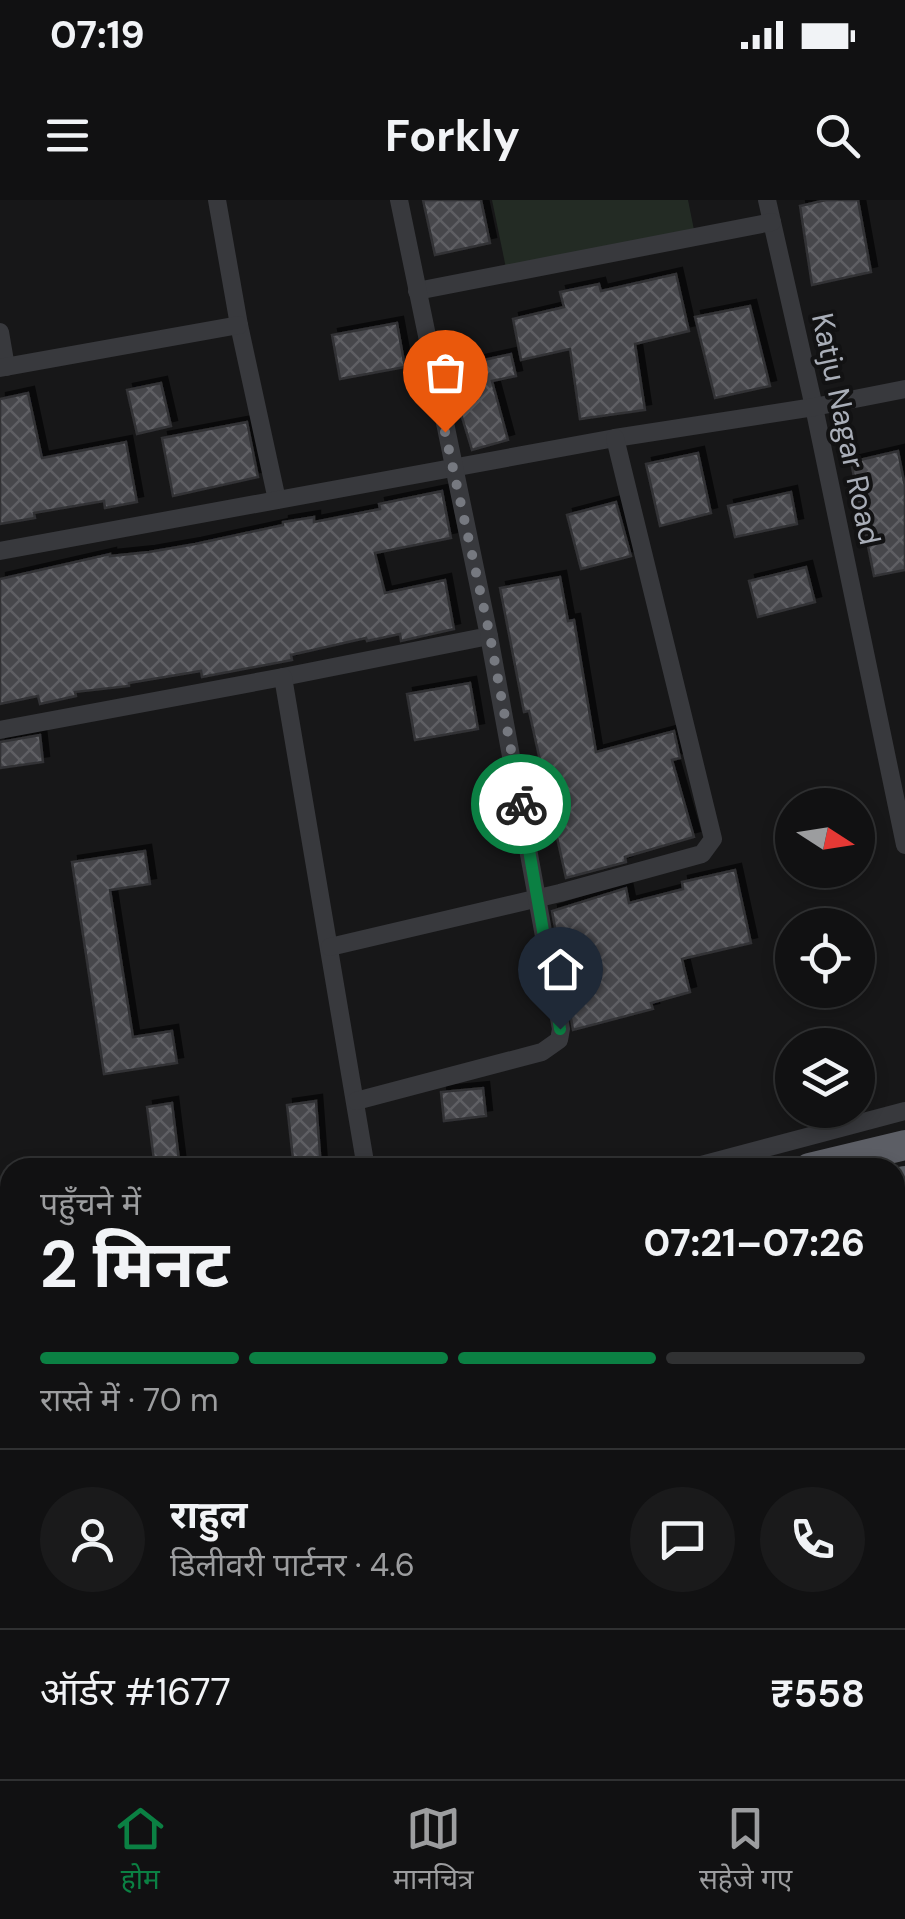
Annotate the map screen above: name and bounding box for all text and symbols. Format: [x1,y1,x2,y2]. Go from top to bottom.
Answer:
text: 07:19 [50,10,145,60]
text: Forkly [385,106,520,165]
icon: menu [40,108,95,163]
icon: search [810,108,865,163]
street label: Katju Nagar Road [803,309,890,548]
pin [403,330,488,433]
icon: bag [418,345,473,400]
courier [471,754,571,854]
icon: bike [494,777,549,832]
north arrow [775,788,875,888]
map controls [775,788,875,1128]
button: locate [775,908,875,1008]
pin [518,927,603,1030]
icon: home [533,942,588,997]
button: layers [775,1028,875,1128]
text: पहुँचने में [40,1183,141,1225]
text: 07:21–07:26 [644,1218,865,1268]
text: 2 मिनट [40,1223,229,1307]
text: रास्ते में · 70 m [40,1379,219,1421]
button: person [40,1487,145,1592]
button: chat [630,1487,735,1592]
button: phone [760,1487,865,1592]
text: राहुल [170,1490,247,1540]
text: डिलीवरी पार्टनर · 4.6 [170,1544,415,1586]
text: ऑर्डर #1677 [40,1667,231,1717]
text: ₹558 [770,1669,865,1719]
tab: होम [113,1801,168,1900]
tab: मानचित्र [393,1801,473,1900]
tab: सहेजे गए [699,1801,792,1900]

